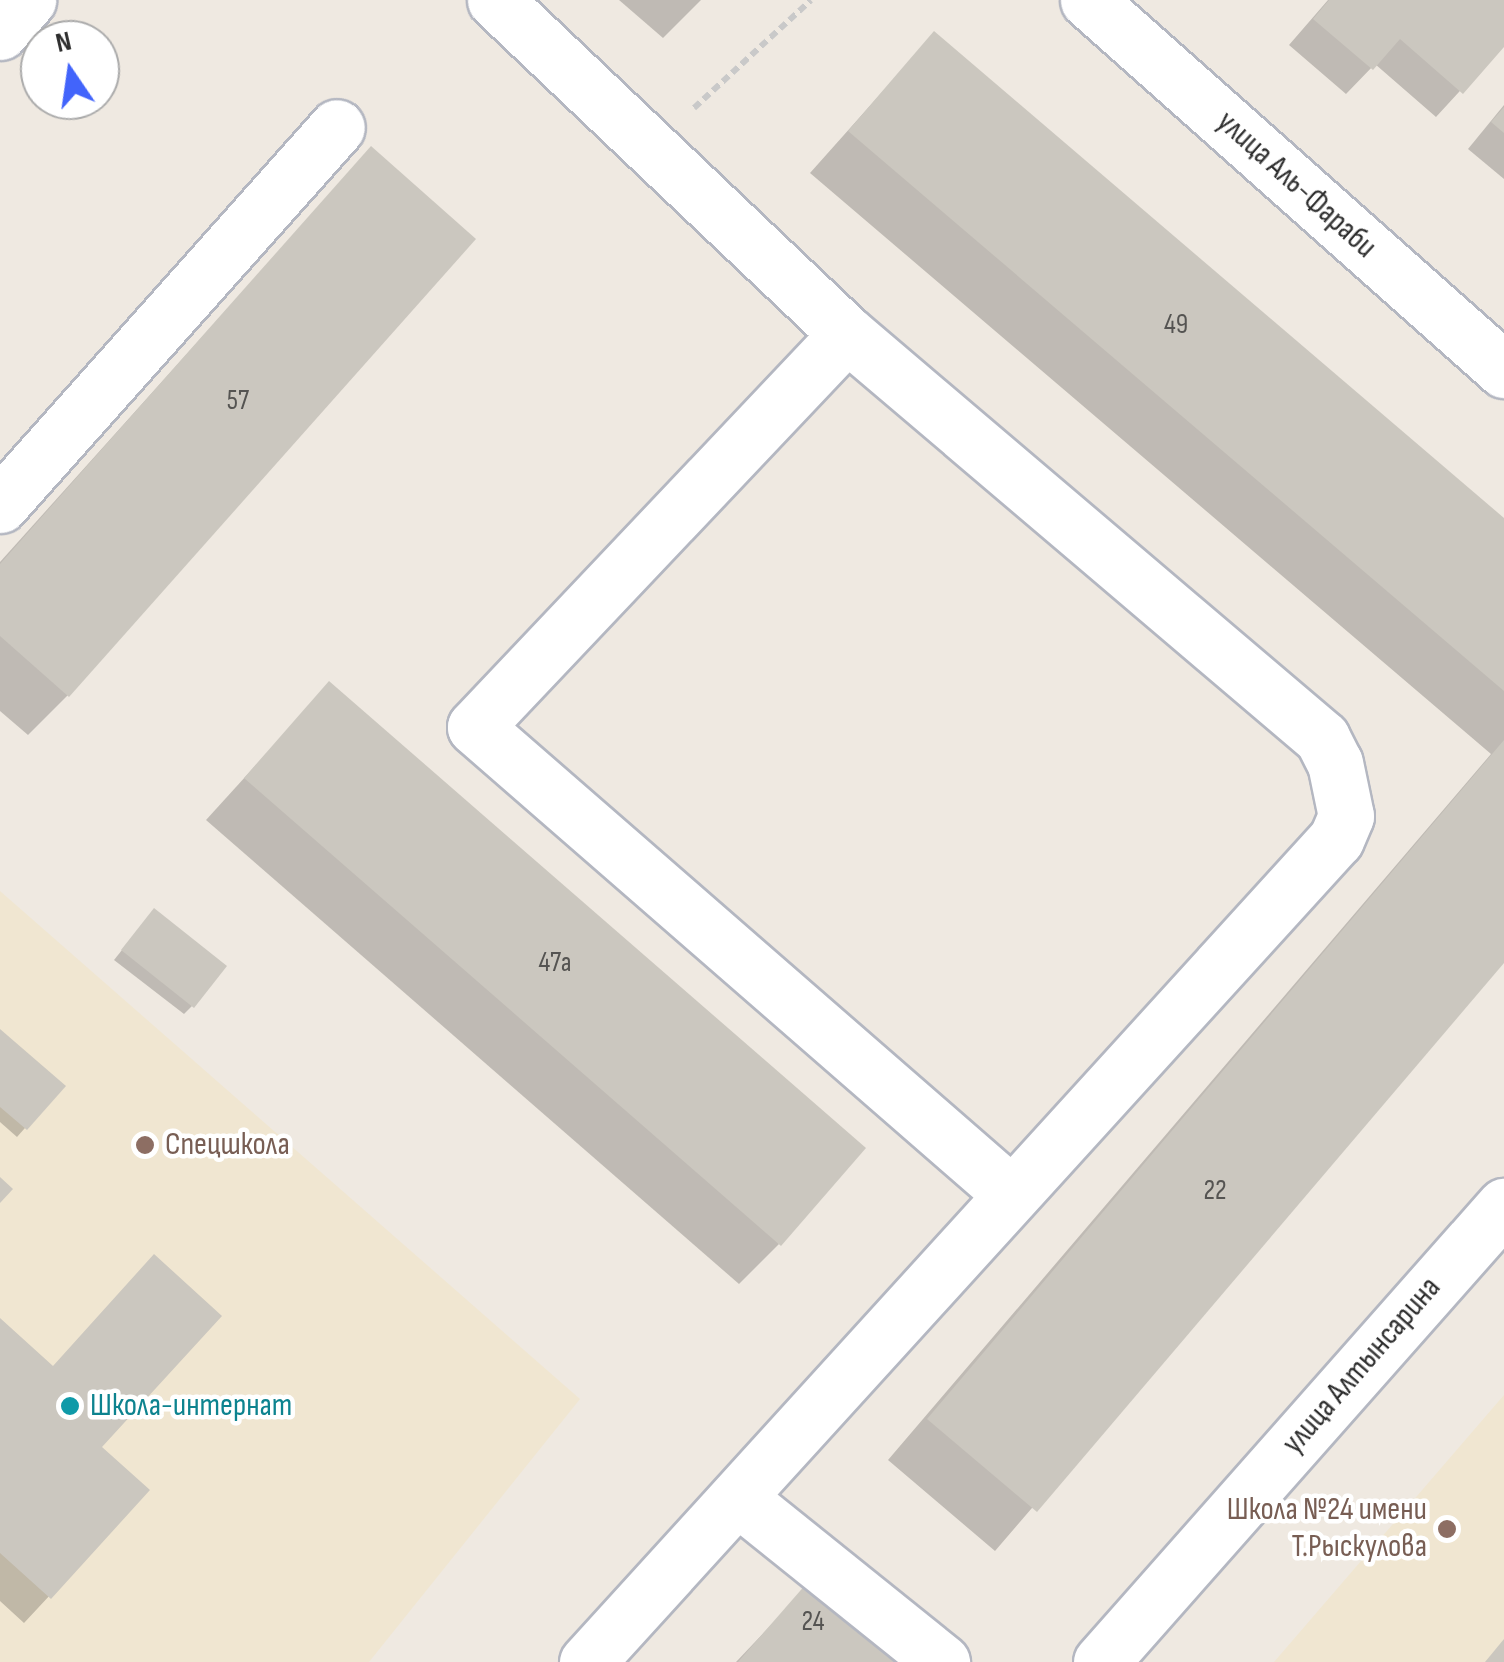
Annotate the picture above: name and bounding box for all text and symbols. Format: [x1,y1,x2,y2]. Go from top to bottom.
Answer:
north arrow [20,20,120,120]
text: N [53,24,75,60]
street label: улица Аль-Фараби [1208,103,1384,267]
house number: 49 [1164,308,1188,342]
house number: 57 [227,384,249,418]
house number: 47а [538,946,572,980]
place label: Спецшкола [165,1126,290,1164]
marker: Спецшкола [134,1134,156,1156]
house number: 22 [1203,1174,1227,1208]
street label: улица Алтынсарина [1275,1270,1449,1462]
place label: Школа-интернат [90,1387,292,1425]
marker: Школа-интернат [59,1395,81,1417]
place label: Школа №24 имени Т.Рыскулова [1227,1492,1427,1567]
marker: Школа №24 имени Т.Рыскулова [1436,1518,1458,1540]
house number: 24 [801,1605,825,1639]

